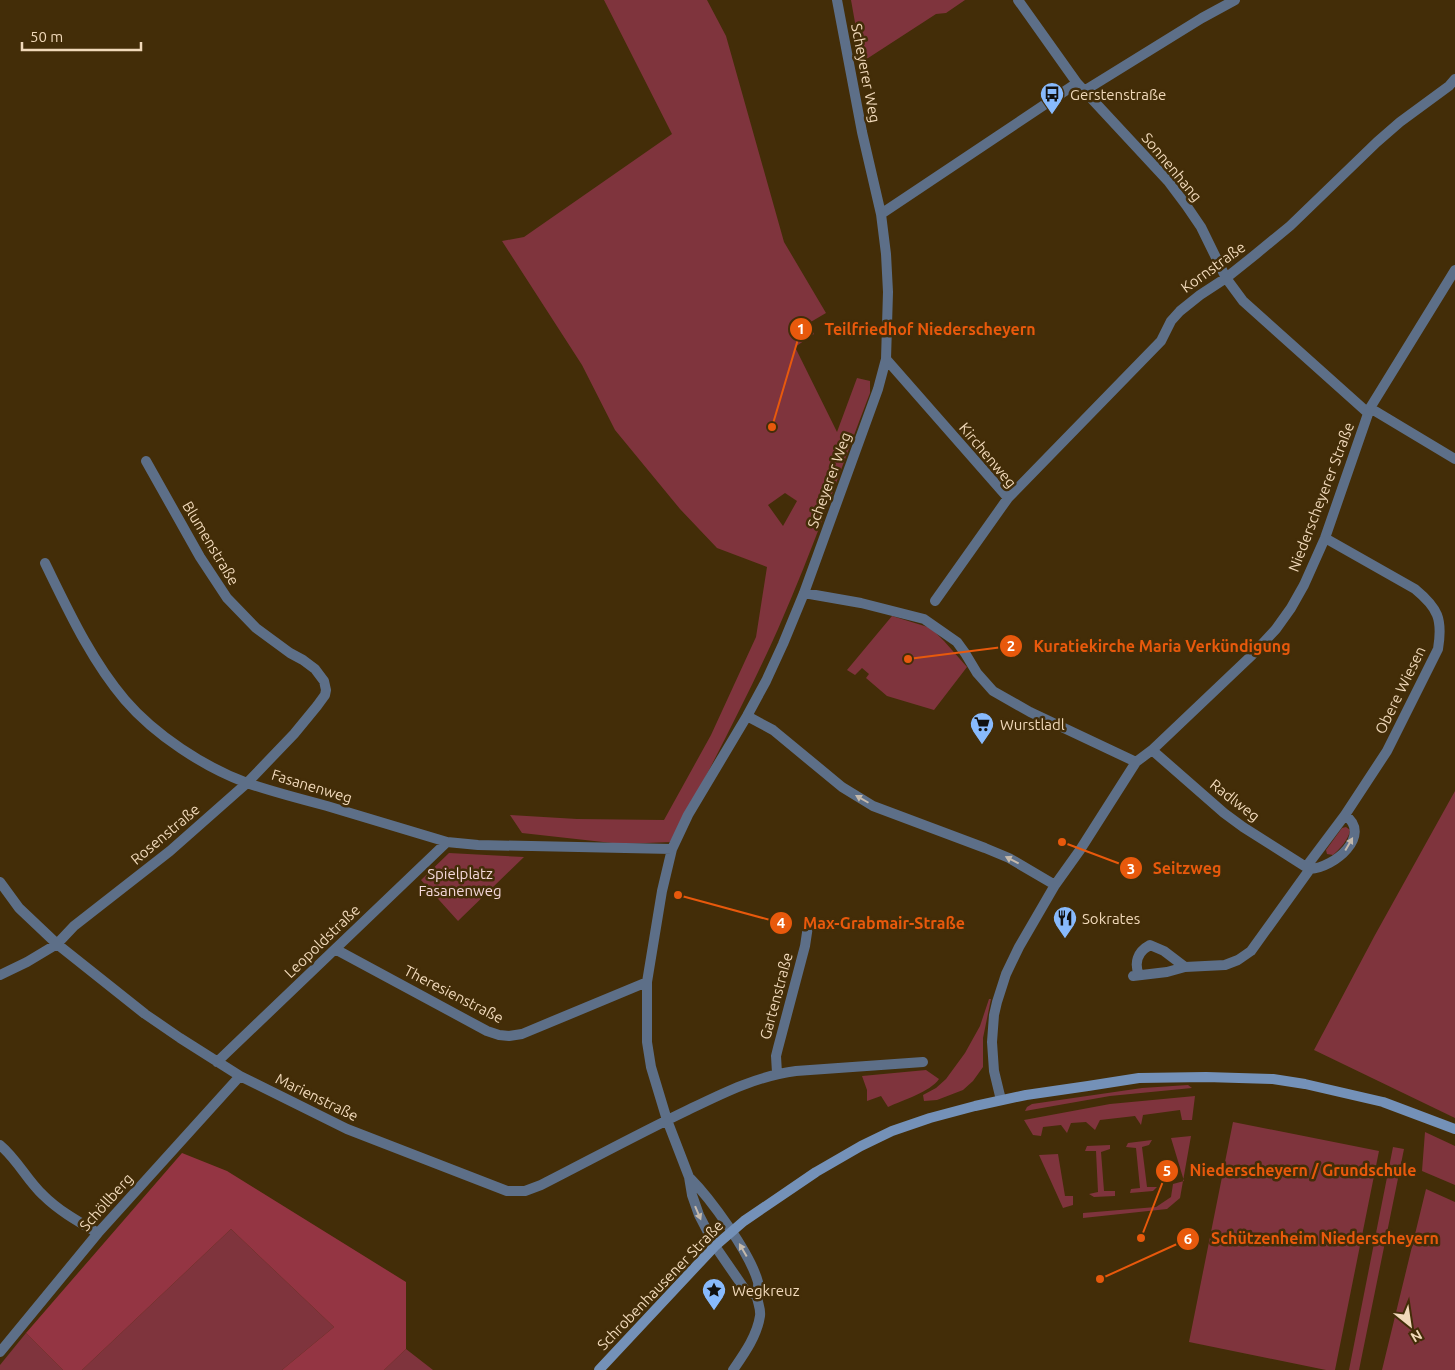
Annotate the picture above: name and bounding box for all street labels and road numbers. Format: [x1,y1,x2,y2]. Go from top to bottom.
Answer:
street label: Scheyerer Weg [848,22,884,124]
street label: Sonnenhang [1138,129,1206,205]
street label: Kornstraße [1178,238,1248,296]
street label: Kirchenweg [956,419,1020,491]
street label: Niederscheyerer Straße [1285,420,1357,574]
street label: Scheyerer Weg [804,430,854,530]
street label: Blumenstraße [179,498,243,588]
street label: Obere Wiesen [1371,643,1429,737]
street label: Fasanenweg [270,766,354,806]
street label: Radlweg [1207,775,1263,825]
street label: Rosenstraße [127,800,203,868]
street label: Leopoldstraße [281,901,363,981]
street label: Gartenstraße [756,951,796,1041]
street label: Theresienstraße [401,962,507,1026]
street label: Marienstraße [273,1070,361,1124]
street label: Schöllberg [76,1170,136,1234]
street label: Schrobenhausener Straße [594,1217,726,1353]

